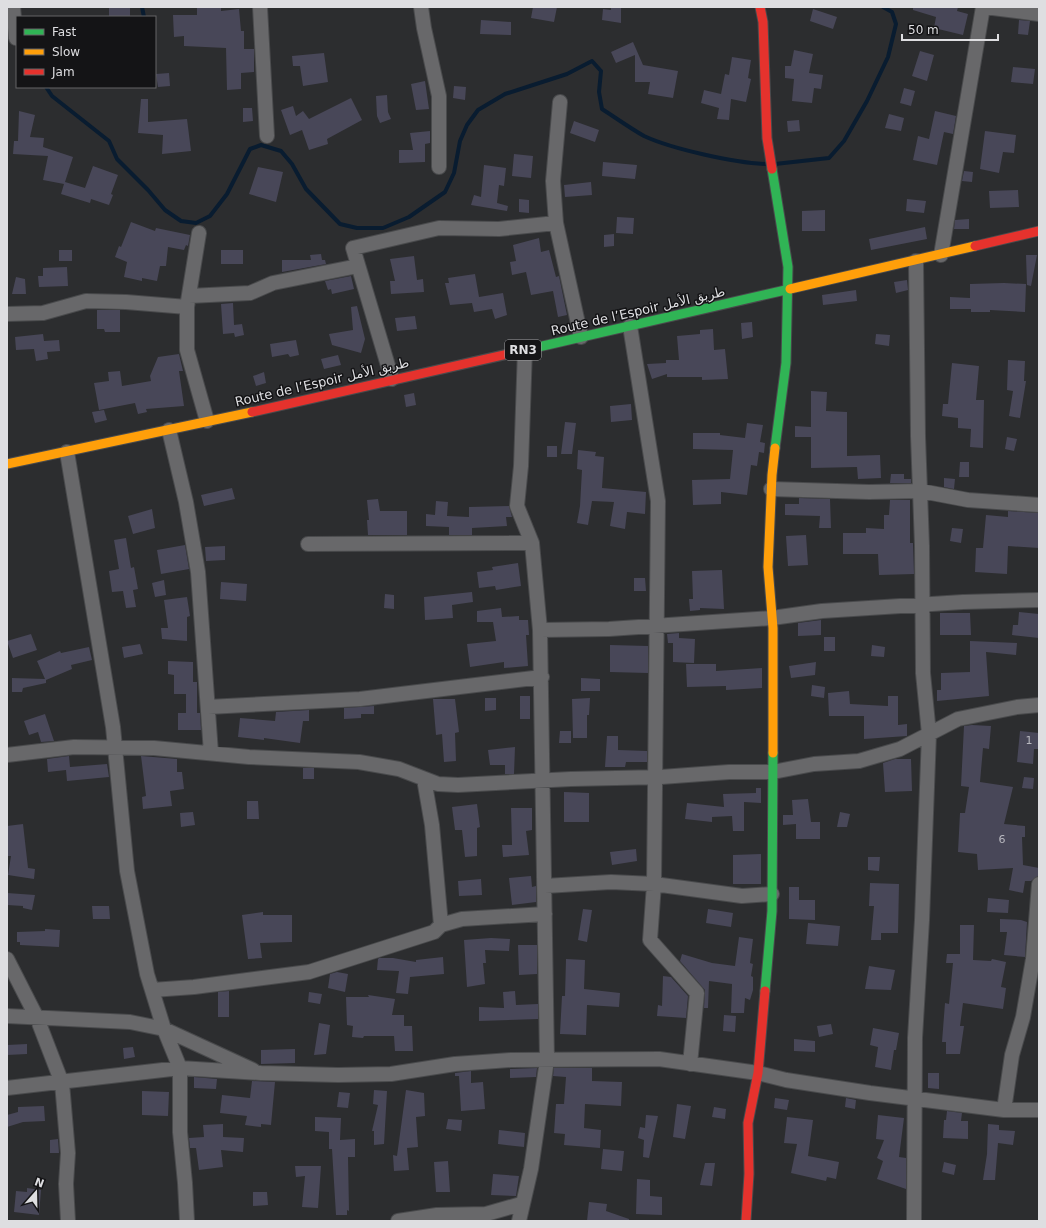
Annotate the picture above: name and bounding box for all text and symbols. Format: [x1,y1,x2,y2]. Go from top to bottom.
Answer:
legend [16,16,156,88]
scale bar [902,16,998,42]
text: 50 m [908,23,939,37]
text: Fast [52,25,76,39]
text: Slow [52,45,80,59]
text: Jam [51,65,75,79]
street label: Route de l’Espoir طريق الأمل [549,283,727,339]
road number: RN3 [505,340,541,360]
street label: Route de l’Espoir طريق الأمل [233,354,411,410]
house number: 1 [1026,734,1033,747]
house number: 6 [999,833,1006,846]
north arrow [16,1172,56,1212]
text: N [33,1175,46,1191]

